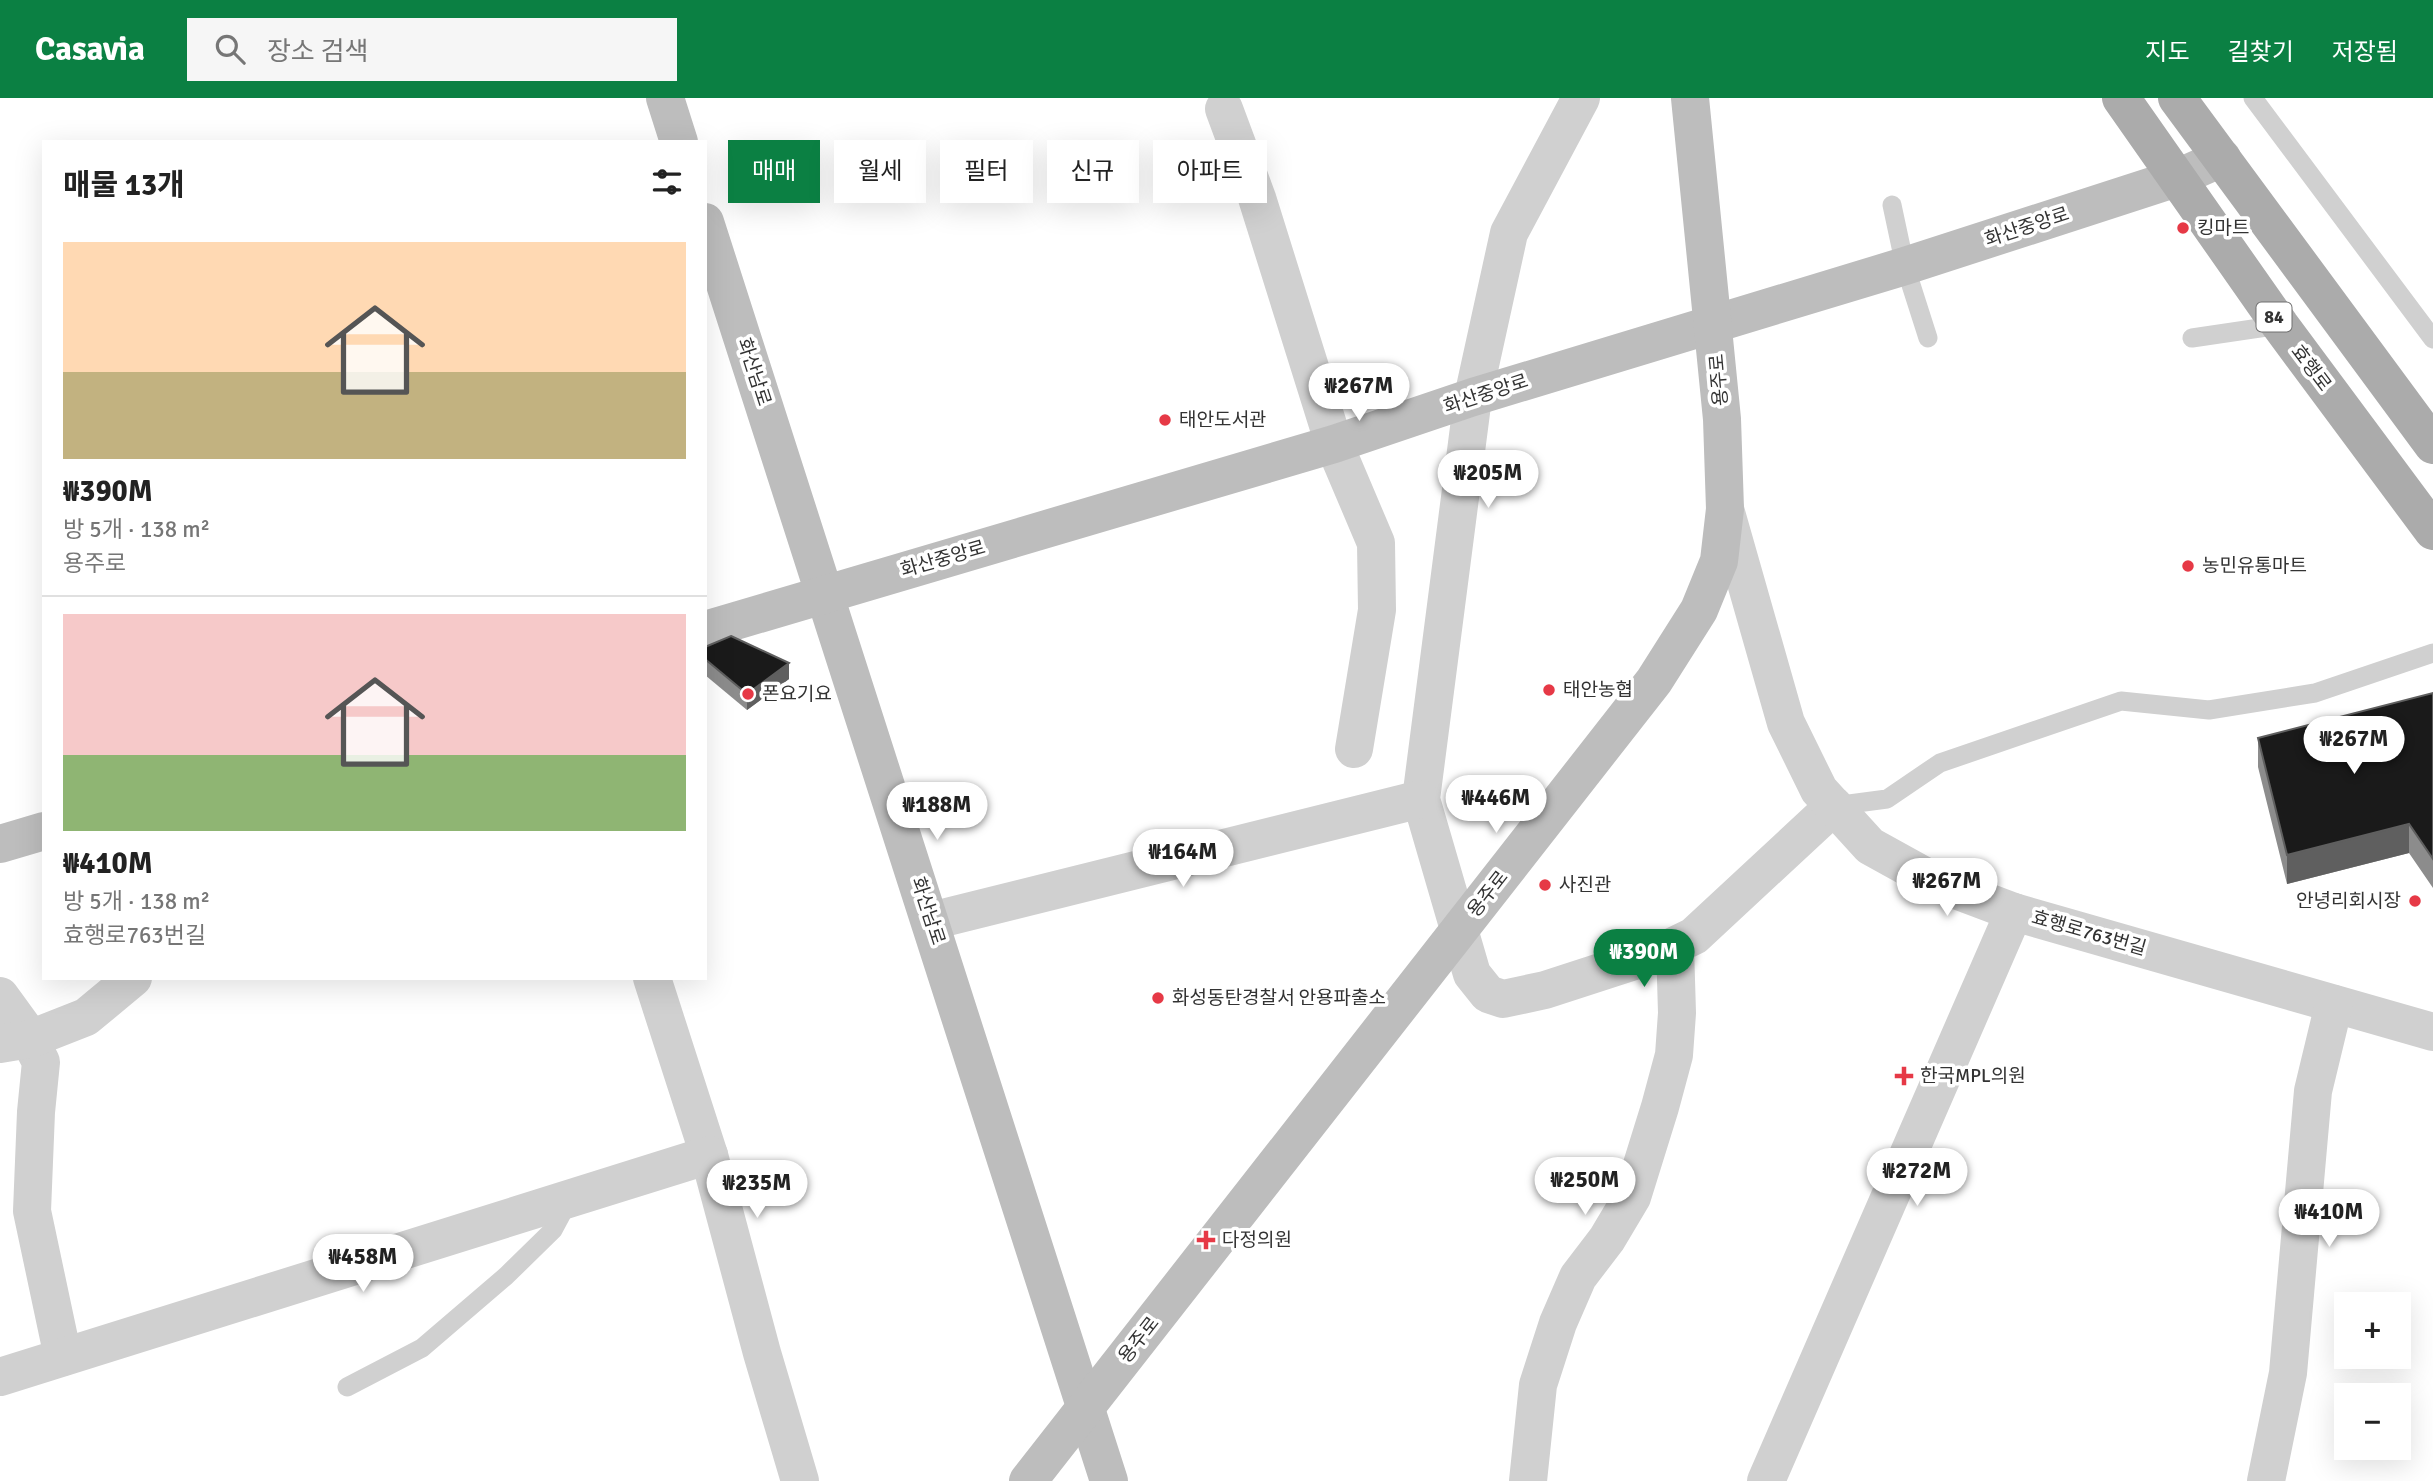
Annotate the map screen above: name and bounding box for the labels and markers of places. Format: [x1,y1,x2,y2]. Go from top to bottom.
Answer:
place label: 킹마트 [2197,216,2249,240]
marker: 킹마트 [2175,220,2191,236]
pin: ₩267M [1310,364,1408,423]
place label: 태안도서관 [1179,408,1266,432]
marker: 태안도서관 [1157,412,1173,428]
pin: ₩205M [1439,450,1537,510]
place label: 농민유통마트 [2202,554,2307,578]
marker: 농민유통마트 [2180,558,2196,574]
place label: 태안농협 [1563,678,1633,702]
place label: 폰요기요 [762,682,832,706]
marker: 태안농협 [1541,682,1557,698]
marker: 폰요기요 [740,686,756,702]
pin: ₩267M [2305,716,2403,776]
pin: ₩446M [1447,776,1545,835]
pin: ₩188M [888,782,986,842]
pin: ₩164M [1134,830,1232,889]
pin: ₩267M [1898,858,1996,918]
place label: 사진관 [1559,873,1611,897]
marker: 사진관 [1537,877,1553,893]
place label: 안녕리회시장 [2296,889,2401,913]
marker: 안녕리회시장 [2407,893,2423,909]
pin: ₩390M [1595,930,1693,989]
place label: 화성동탄경찰서 안용파출소 [1172,986,1386,1010]
marker: 화성동탄경찰서 안용파출소 [1150,990,1166,1006]
place label: 한국MPL의원 [1920,1064,2026,1088]
marker: 한국MPL의원 [1894,1066,1914,1086]
pin: ₩272M [1868,1148,1966,1208]
pin: ₩250M [1536,1158,1634,1217]
pin: ₩235M [708,1160,806,1220]
pin: ₩410M [2280,1190,2378,1249]
place label: 다정의원 [1222,1228,1292,1252]
marker: 다정의원 [1196,1230,1216,1250]
pin: ₩458M [314,1234,412,1294]

